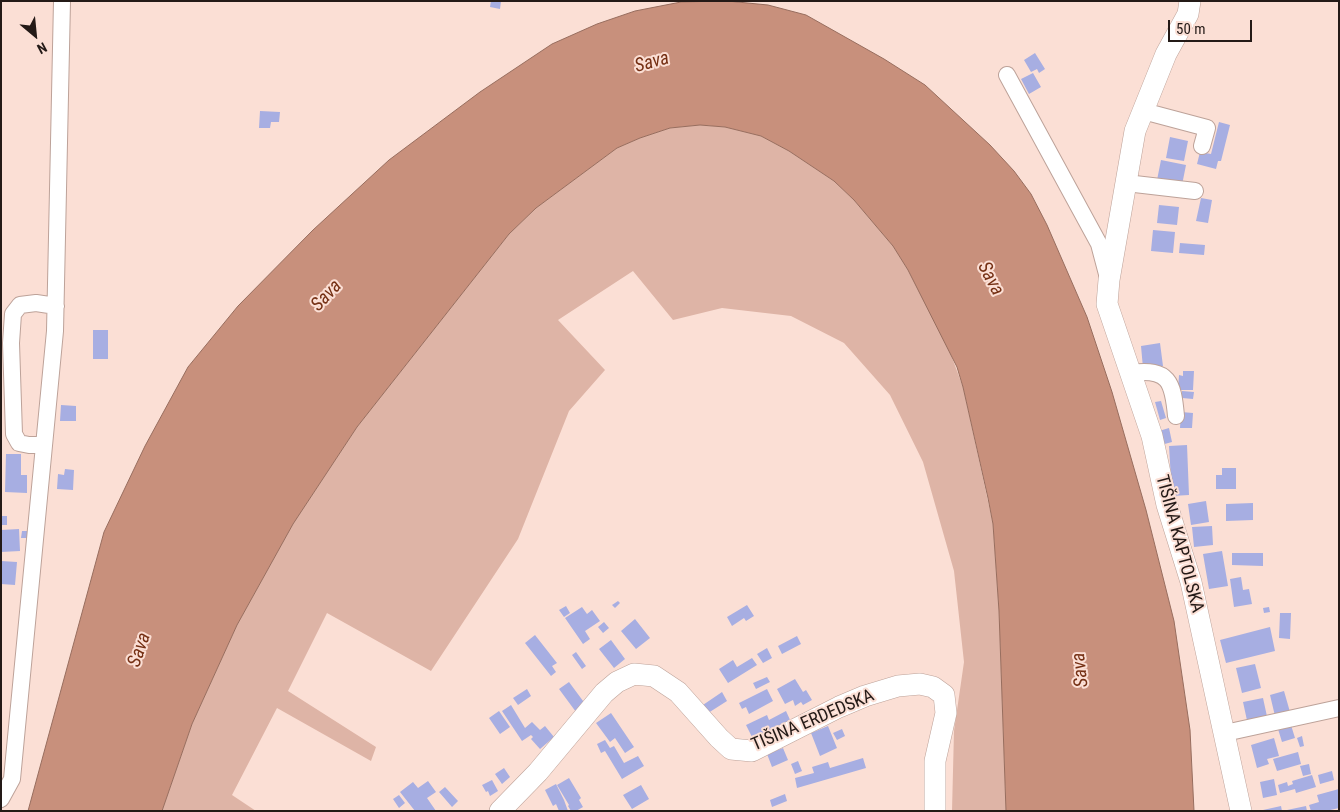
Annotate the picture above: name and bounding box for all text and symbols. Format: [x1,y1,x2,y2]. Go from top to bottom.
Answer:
north arrow [10,10,60,60]
scale bar [1170,10,1254,42]
text: 50 m [1176,20,1206,38]
text: N [35,39,50,57]
water label: Sava [632,47,672,79]
water label: Sava [972,258,1008,300]
water label: Sava [307,275,347,317]
street label: TIŠINA KAPTOLSKA [1150,473,1208,615]
water label: Sava [124,630,156,670]
water label: Sava [1068,651,1094,689]
street label: TIŠINA ERDEDSKA [748,685,878,757]

